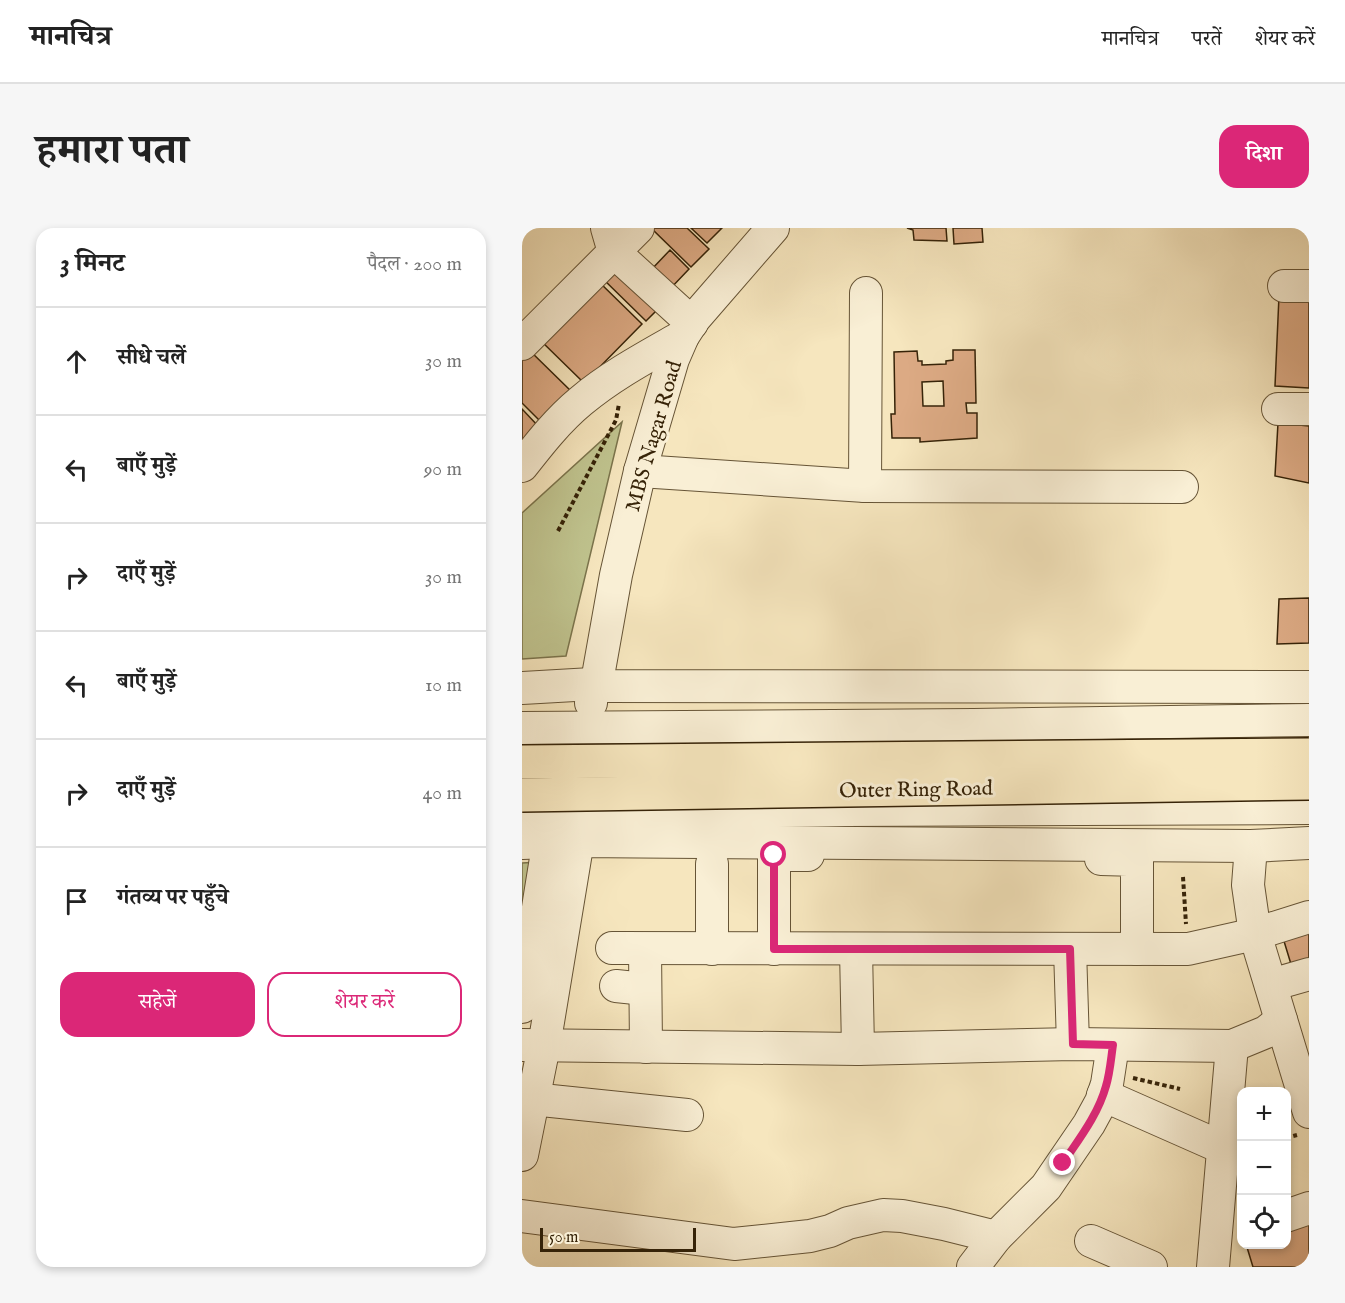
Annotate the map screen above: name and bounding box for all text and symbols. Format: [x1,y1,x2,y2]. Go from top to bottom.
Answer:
text: मानचित्र [30,20,112,55]
text: मानचित्र [1102,26,1159,53]
text: परतें [1192,26,1222,53]
text: शेयर करें [1255,26,1315,53]
text: हमारा पता [36,125,188,178]
button: दिशा [1219,125,1309,188]
text: 3 मिनट [60,247,125,280]
text: पैदल · 200 m [367,252,462,277]
text: सीधे चलें [117,344,186,372]
icon: ahead [60,345,93,378]
text: 30 m [425,349,462,374]
street label: MBS Nagar Road [620,357,689,515]
text: बाएँ मुड़ें [117,452,176,480]
icon: left [60,453,93,486]
text: 90 m [424,457,462,482]
text: दाएँ मुड़ें [117,560,176,588]
icon: right [60,561,93,594]
text: 30 m [425,565,462,590]
text: बाएँ मुड़ें [117,668,176,696]
icon: left [60,669,93,702]
text: 10 m [425,673,462,698]
text: दाएँ मुड़ें [117,776,176,804]
street label: Outer Ring Road [839,776,994,805]
icon: right [60,777,93,810]
text: 40 m [423,781,462,806]
route start [760,841,786,867]
text: गंतव्य पर पहुँचे [117,884,228,912]
icon: arrive [60,885,93,918]
button: सहेजें [60,972,255,1037]
button: शेयर करें [267,972,462,1037]
map controls [1237,1087,1291,1249]
button: + [1237,1087,1291,1141]
button: − [1237,1141,1291,1195]
route end [1049,1149,1075,1175]
button: locate [1237,1195,1291,1249]
scale bar [540,1225,696,1252]
text: 50 m [549,1228,578,1248]

